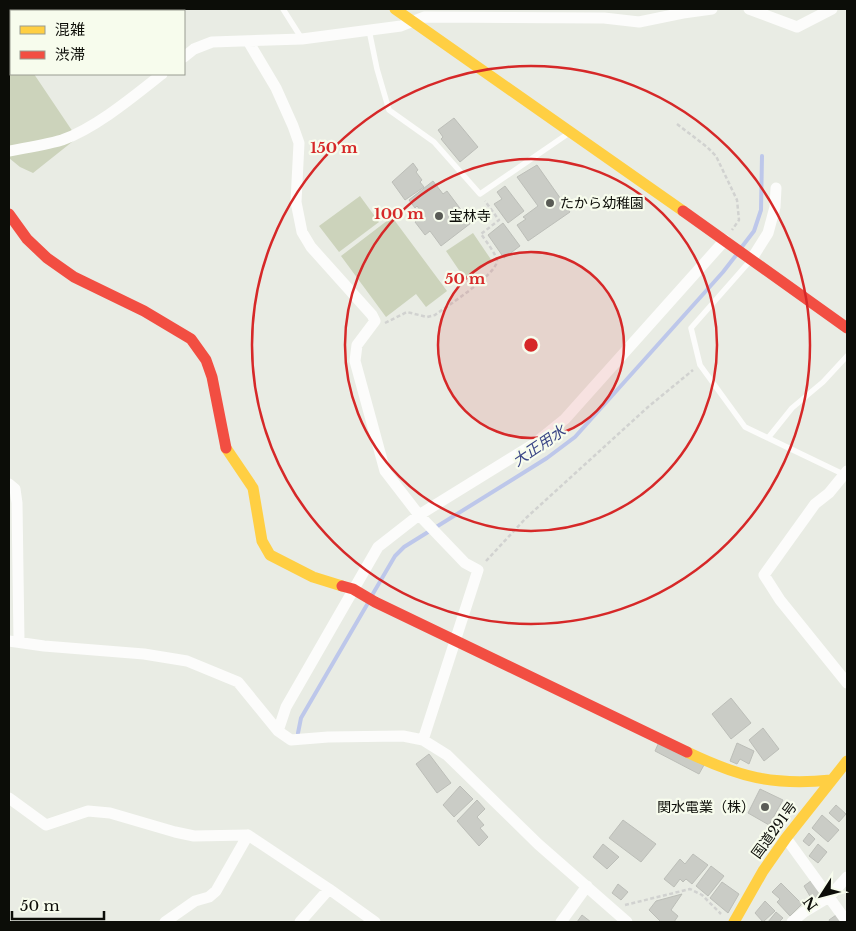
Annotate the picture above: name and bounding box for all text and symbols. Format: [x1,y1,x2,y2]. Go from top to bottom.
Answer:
legend [10,10,185,75]
text: 混雑 [55,20,85,39]
text: 渋滞 [55,45,85,64]
text: 150 m [310,138,358,157]
place label: たから幼稚園 [560,194,644,212]
marker: たから幼稚園 [544,197,556,209]
text: 100 m [374,204,424,223]
place label: 宝林寺 [449,207,491,225]
marker: 宝林寺 [433,210,445,222]
text: 50 m [445,269,486,288]
centre of rings [522,336,540,354]
water label: 大正用水 [509,420,571,470]
place label: 関水電業（株） [657,798,755,816]
street label: 国道291号 [747,798,801,862]
marker: 関水電業（株） [759,801,771,813]
north arrow [796,871,846,921]
scale bar [12,888,105,920]
text: N [799,893,822,914]
text: 50 m [20,896,60,915]

